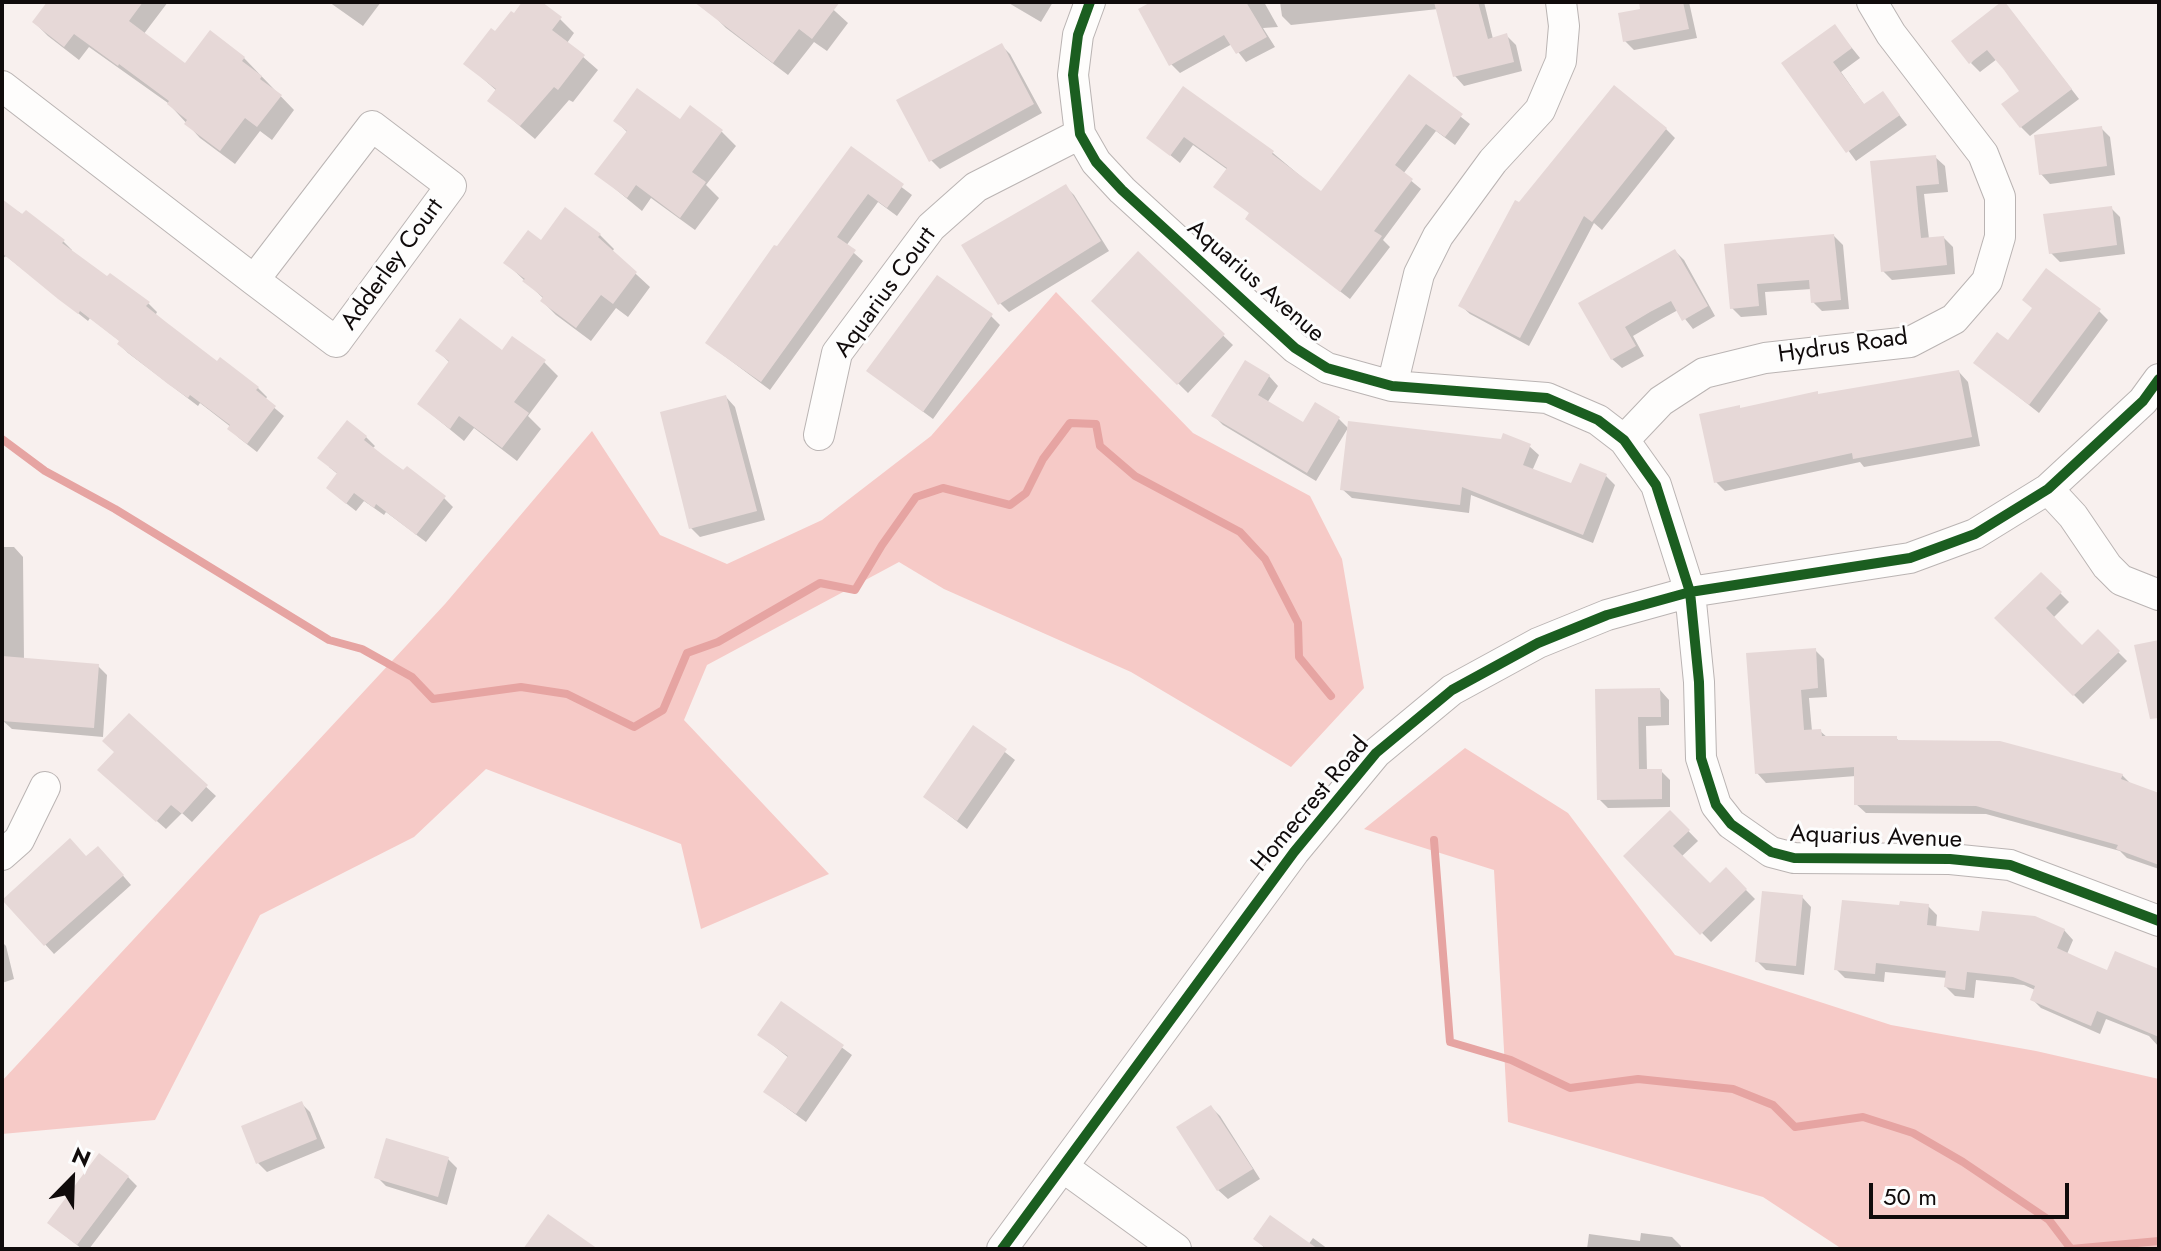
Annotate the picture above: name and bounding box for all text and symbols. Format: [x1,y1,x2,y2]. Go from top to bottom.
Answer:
street label: Adderley Court [336,194,450,336]
street label: Aquarius Avenue [1181,215,1329,349]
street label: Aquarius Court [829,222,943,364]
street label: Hydrus Road [1776,324,1910,370]
street label: Homecrest Road [1246,732,1376,878]
street label: Aquarius Avenue [1789,821,1963,855]
north arrow [32,1139,112,1219]
text: N [67,1139,96,1175]
scale bar [1873,1167,2073,1217]
text: 50 m [1883,1179,1937,1214]

